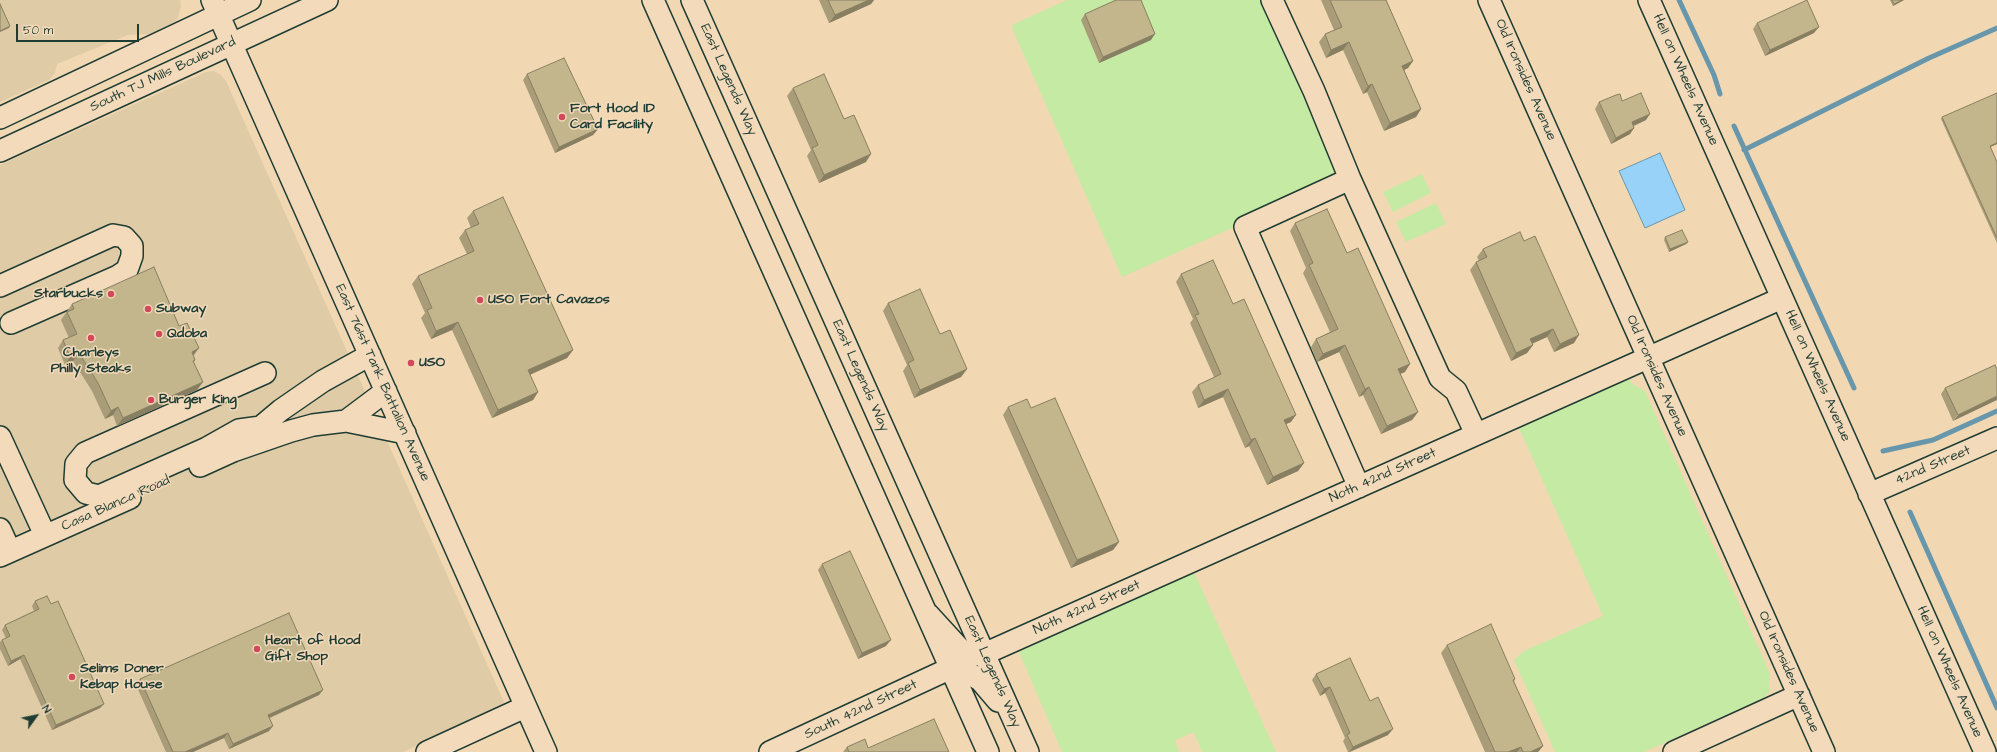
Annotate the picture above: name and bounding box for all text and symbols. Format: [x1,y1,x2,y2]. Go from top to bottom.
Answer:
street label: Hell on Wheels Avenue [1648,12,1722,148]
scale bar [18,16,141,42]
street label: Old Ironsides Avenue [1491,17,1559,143]
text: 50 m [23,22,53,39]
street label: East Legends Way [696,22,760,138]
street label: South TJ Mills Boulevard [88,34,238,116]
place label: Fort Hood ID Card Facility [570,101,655,134]
marker: Fort Hood ID Card Facility [557,112,567,122]
street label: East 761st Tank Battalion Avenue [331,282,433,484]
place label: Starbucks [34,286,103,302]
marker: Starbucks [106,289,116,299]
place label: USO Fort Cavazos [488,292,610,308]
marker: USO Fort Cavazos [475,295,485,305]
place label: Subway [156,301,206,317]
marker: Subway [143,304,153,314]
street label: Hell on Wheels Avenue [1780,308,1854,444]
street label: Old Ironsides Avenue [1622,313,1690,439]
street label: East Legends Way [828,318,892,434]
place label: Qdoba [167,326,207,342]
marker: Qdoba [154,329,164,339]
marker: Charleys Philly Steaks [86,333,96,343]
place label: Charleys Philly Steaks [51,345,131,378]
place label: USO [419,355,445,371]
marker: USO [406,358,416,368]
place label: Burger King [159,392,237,408]
marker: Burger King [146,395,156,405]
street label: 42nd Street [1893,443,1973,489]
street label: Noth 42nd Street [1327,445,1439,507]
street label: Casa Blanca Road [59,473,173,535]
street label: Noth 42nd Street [1031,577,1143,639]
street label: Hell on Wheels Avenue [1912,604,1986,740]
street label: Old Ironsides Avenue [1754,609,1822,735]
street label: East Legends Way [960,614,1024,730]
place label: Heart of Hood Gift Shop [265,633,360,666]
marker: Heart of Hood Gift Shop [252,644,262,654]
place label: Selims Doner Kebap House [80,661,164,694]
marker: Selims Doner Kebap House [67,672,77,682]
street label: South 42nd Street [802,676,920,744]
north arrow [16,696,56,736]
text: N [38,702,55,716]

